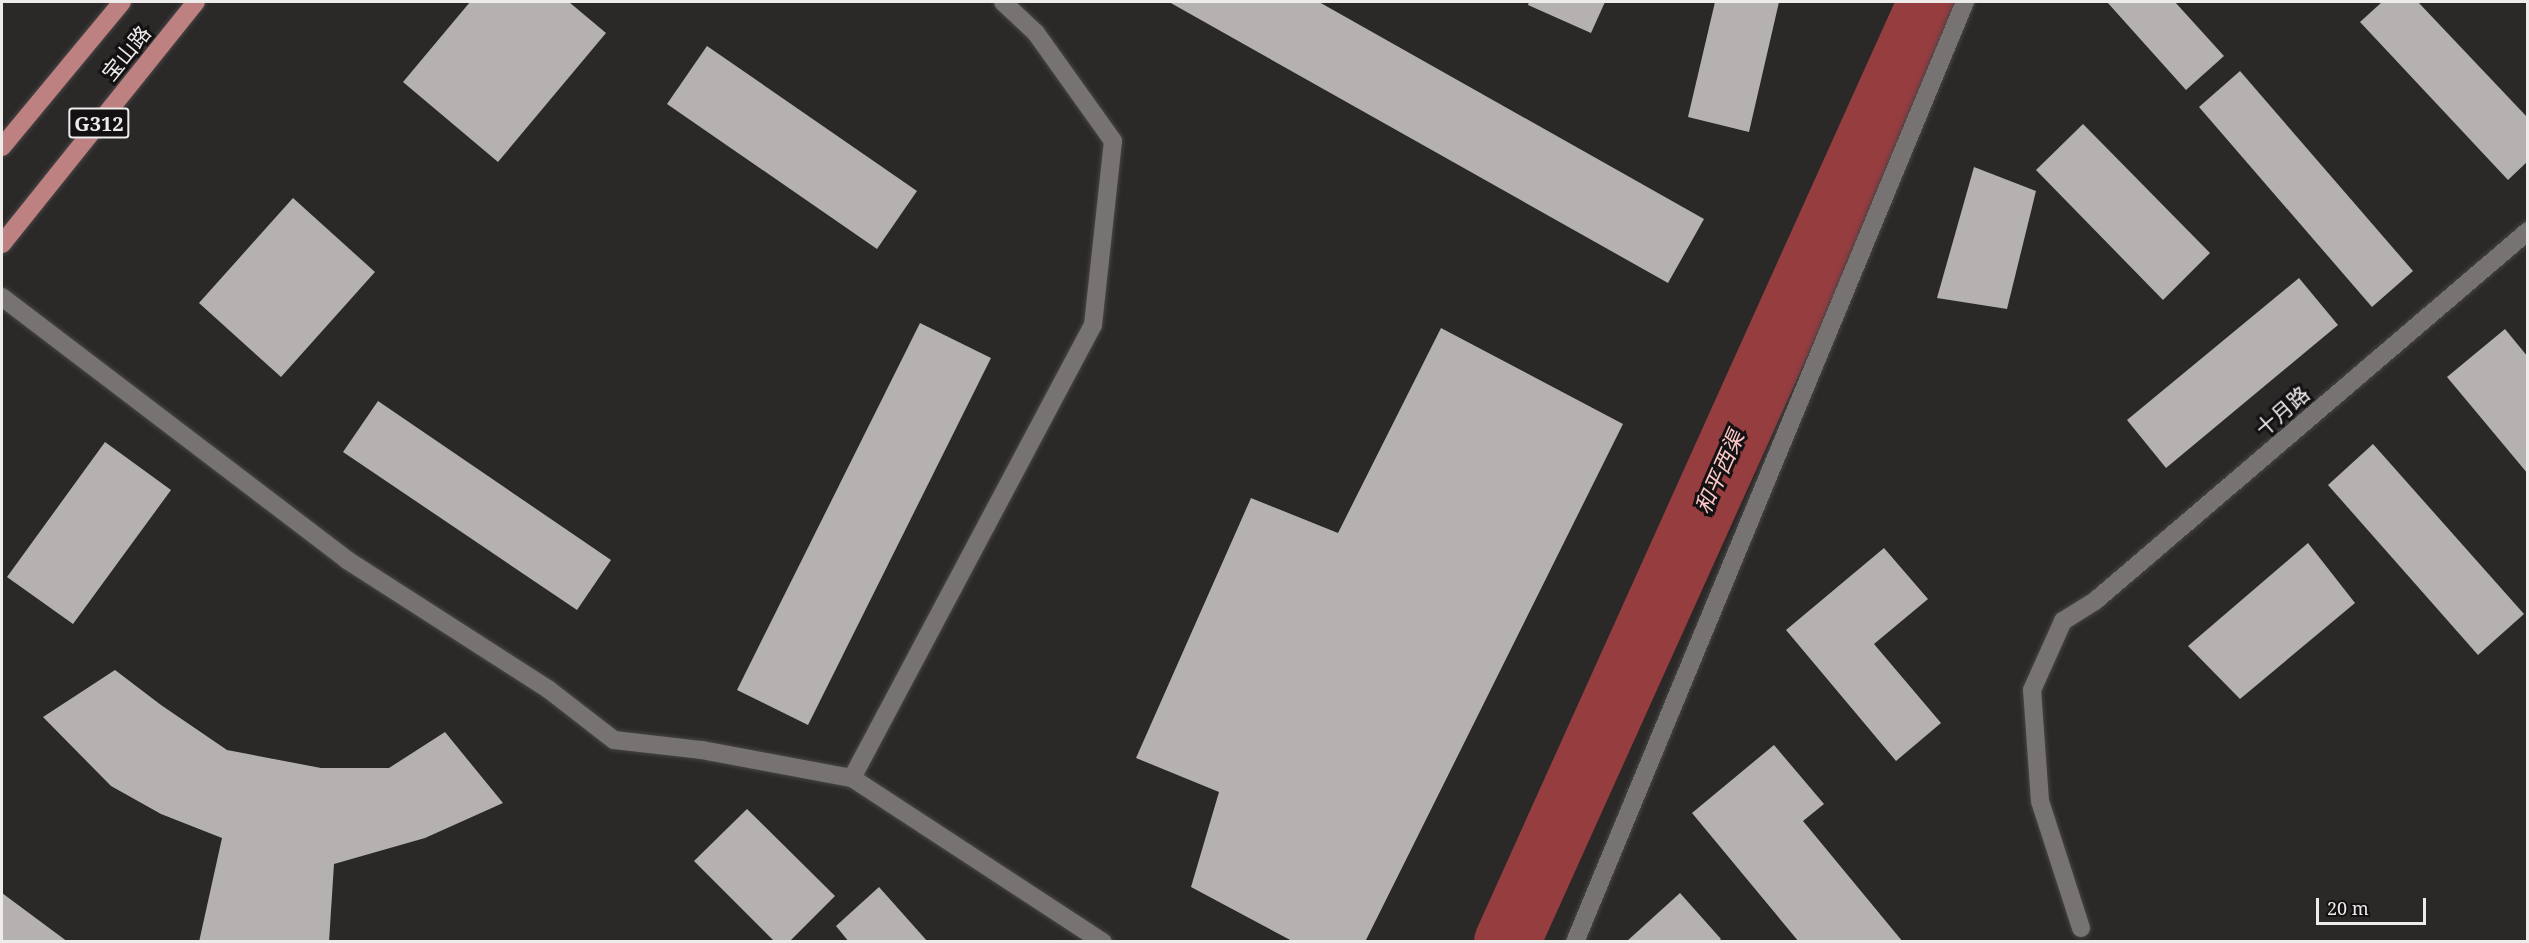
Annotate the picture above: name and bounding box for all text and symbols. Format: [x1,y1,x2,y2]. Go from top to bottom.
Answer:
street label: 宝山路 [96,21,156,85]
road number: G312 [68,106,130,140]
street label: 十月路 [2250,381,2314,441]
water label: 和平西渠 [1689,426,1749,518]
scale bar [2319,886,2428,924]
text: 20 m [2327,896,2369,920]

